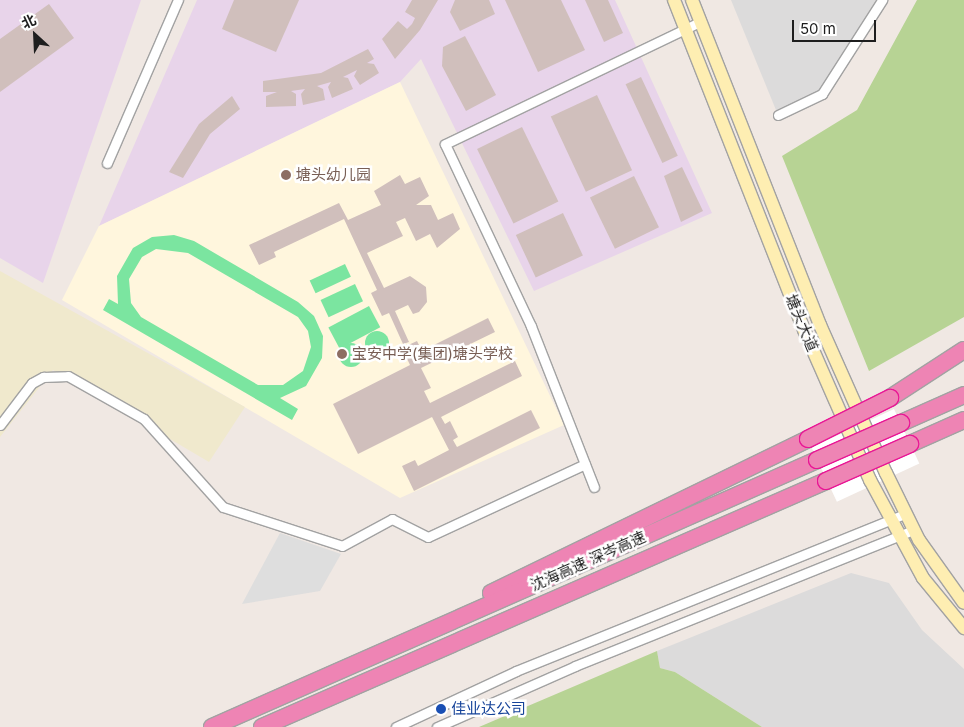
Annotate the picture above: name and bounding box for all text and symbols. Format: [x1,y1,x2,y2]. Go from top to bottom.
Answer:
north arrow [10,10,60,60]
text: 北 [19,10,38,32]
scale bar [794,10,878,42]
text: 50 m [800,19,836,38]
place label: 塘头幼儿园 [296,166,371,184]
marker: 塘头幼儿园 [280,169,292,181]
street label: 塘头大道 [782,292,822,354]
place label: 宝安中学(集团)塘头学校 [352,345,513,363]
marker: 宝安中学(集团)塘头学校 [336,348,348,360]
street label: 沈海高速 深岑高速 [528,528,648,594]
place label: 佳业达公司 [451,700,526,718]
marker: 佳业达公司 [435,703,447,715]

